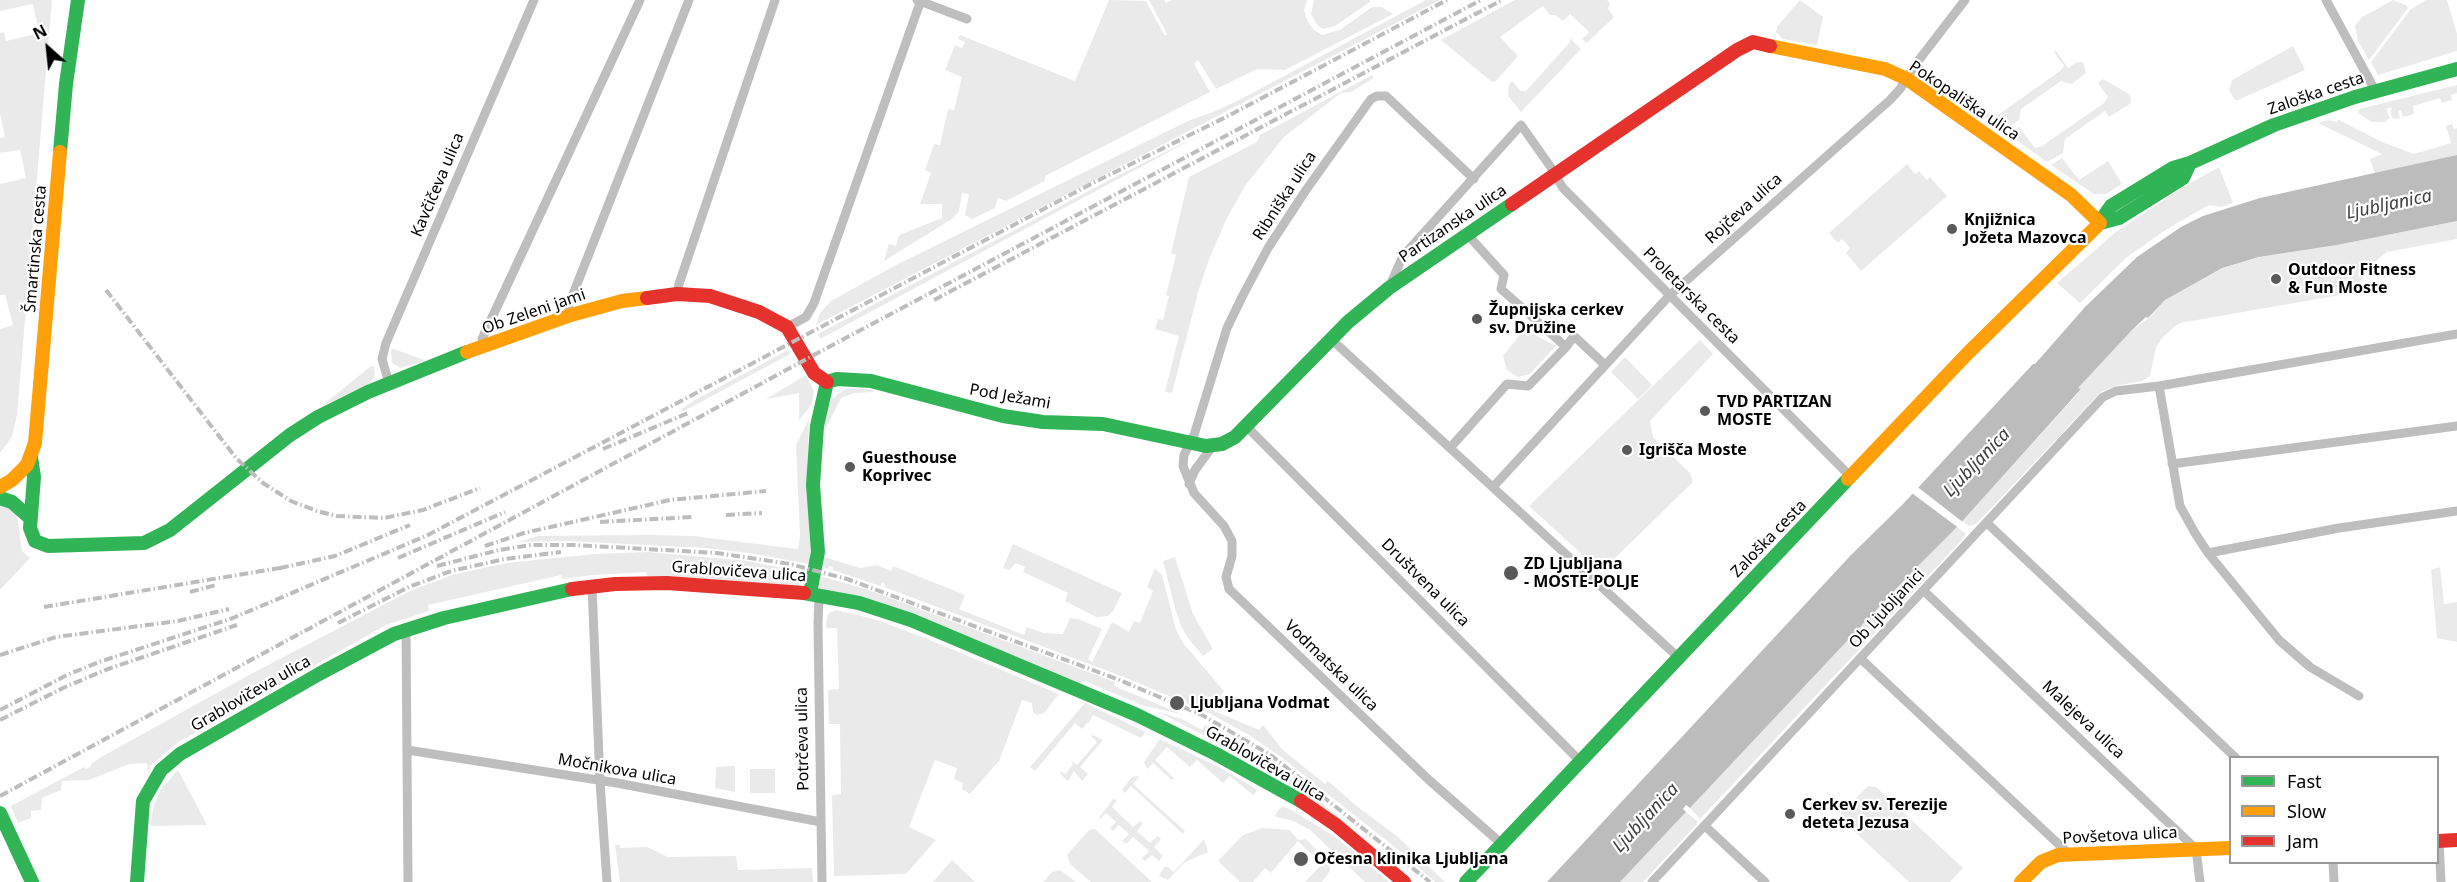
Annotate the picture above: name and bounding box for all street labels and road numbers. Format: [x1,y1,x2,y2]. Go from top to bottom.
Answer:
street label: Pokopališka ulica [1905,57,2023,145]
street label: Zaloška cesta [2265,69,2367,119]
street label: Kavčičeva ulica [407,130,469,240]
street label: Ribniška ulica [1249,148,1321,244]
street label: Rojčeva ulica [1702,170,1786,248]
street label: Partizanska ulica [1396,181,1510,267]
street label: Šmartinska cesta [21,185,51,313]
street label: Proletarska cesta [1639,244,1743,348]
street label: Ob Zeleni jami [480,285,588,339]
street label: Pod Ježami [968,380,1052,414]
street label: Zaloška cesta [1727,496,1811,582]
street label: Društvena ulica [1377,535,1473,631]
street label: Grablovičeva ulica [671,558,807,586]
street label: Ob Ljubljanici [1845,565,1929,653]
street label: Vodmatska ulica [1280,616,1382,716]
street label: Grablovičeva ulica [188,652,314,736]
street label: Malejeva ulica [2038,677,2128,763]
street label: Potrčeva ulica [792,687,814,791]
street label: Grablovičeva ulica [1202,722,1328,806]
street label: Močnikova ulica [556,750,678,790]
street label: Povšetova ulica [2062,823,2178,849]

